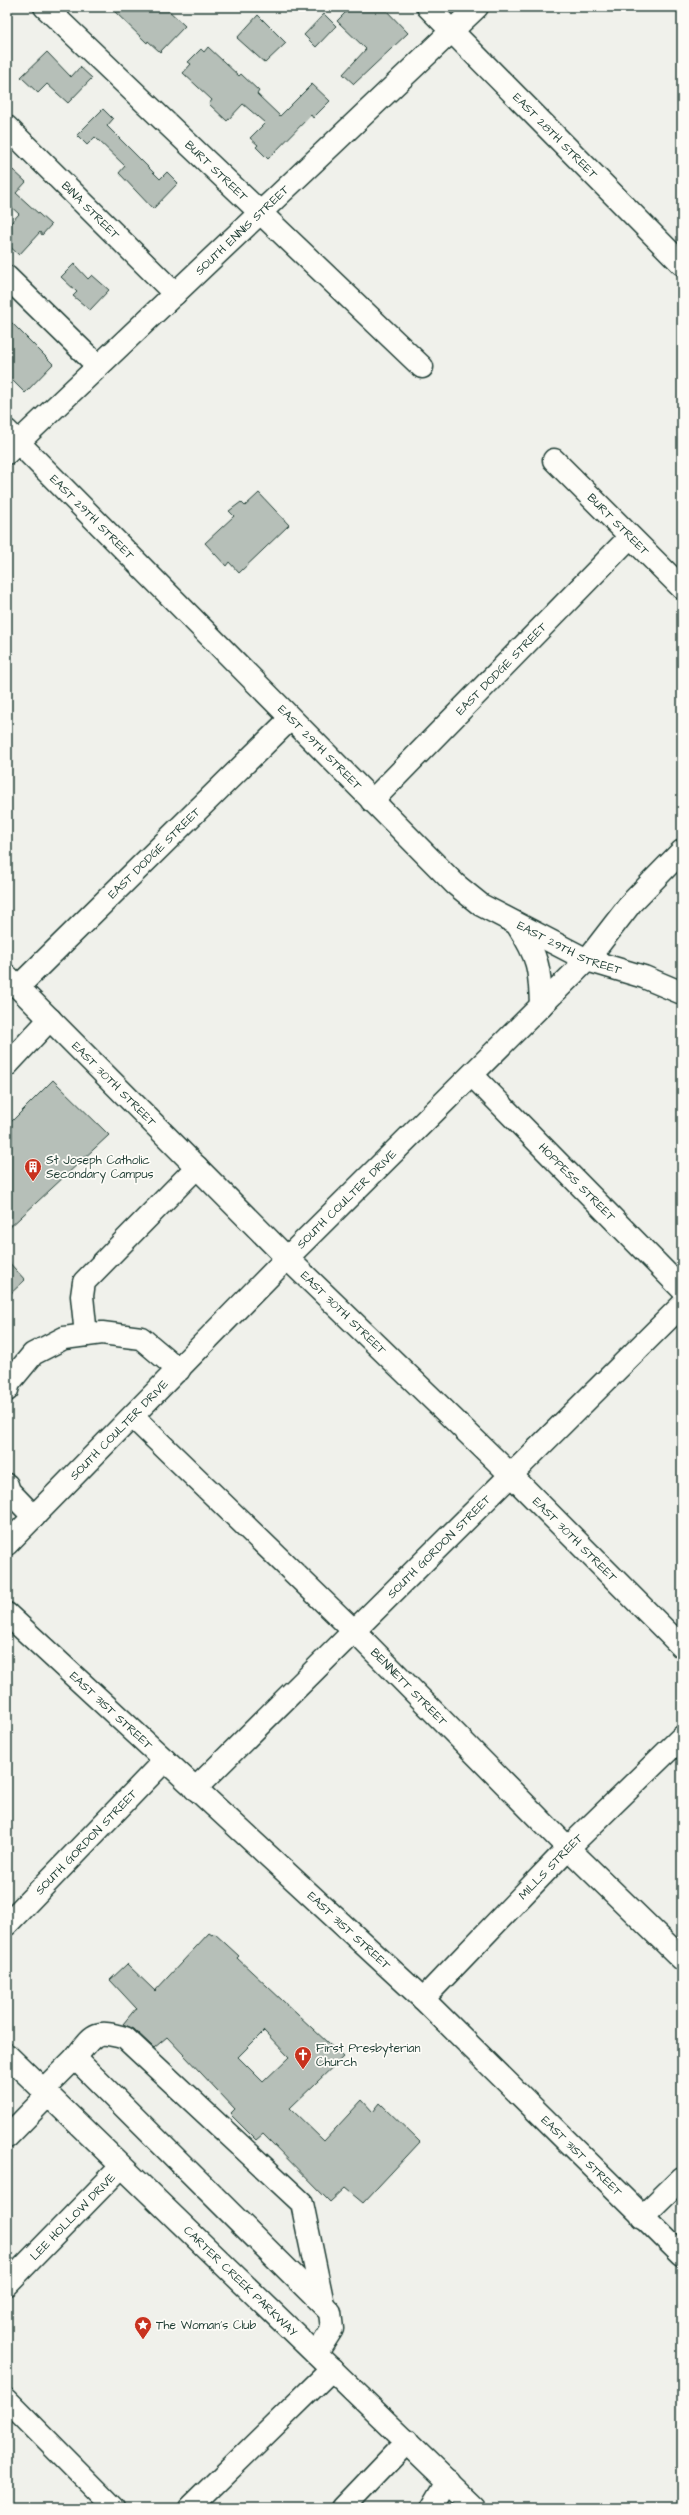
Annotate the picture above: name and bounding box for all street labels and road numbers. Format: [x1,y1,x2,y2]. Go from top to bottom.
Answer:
street label: EAST 28TH STREET [509,89,602,183]
street label: BURT STREET [181,137,252,206]
street label: BINA STREET [57,178,124,244]
street label: SOUTH ENNIS STREET [192,181,294,279]
street label: EAST 29TH STREET [46,471,138,564]
street label: BURT STREET [583,490,653,560]
street label: EAST DODGE STREET [452,618,551,719]
street label: EAST 29TH STREET [274,701,366,794]
street label: EAST DODGE STREET [104,803,205,903]
street label: EAST 29TH STREET [514,917,624,979]
street label: EAST 30TH STREET [68,1038,160,1131]
street label: HOPPESS STREET [534,1140,619,1226]
street label: SOUTH COULTER DRIVE [293,1146,400,1253]
street label: EAST 30TH STREET [296,1267,390,1359]
street label: SOUTH COULTER DRIVE [66,1376,172,1484]
street label: SOUTH GORDON STREET [383,1491,496,1602]
street label: EAST 30TH STREET [529,1493,621,1586]
street label: BENNETT STREET [366,1644,451,1730]
street label: EAST 31ST STREET [65,1668,157,1754]
street label: SOUTH GORDON STREET [32,1785,142,1899]
street label: MILLS STREET [515,1829,587,1904]
street label: EAST 31ST STREET [303,1888,394,1974]
street label: EAST 31ST STREET [537,2112,626,2201]
street label: LEE HOLLOW DRIVE [26,2169,120,2265]
street label: CARTER CREEK PARKWAY [179,2222,301,2341]

